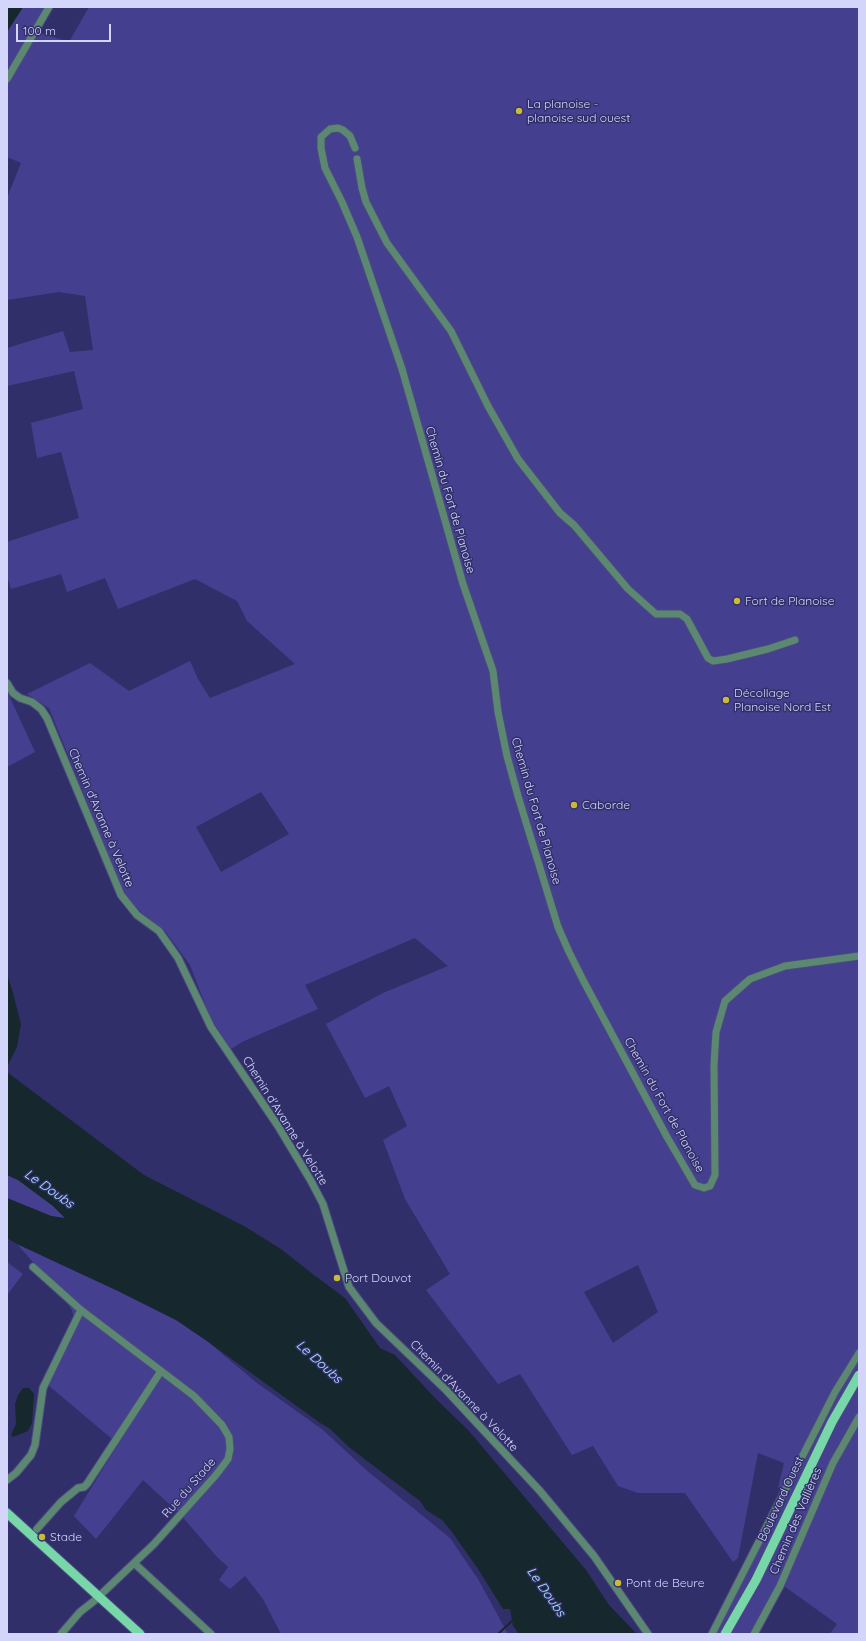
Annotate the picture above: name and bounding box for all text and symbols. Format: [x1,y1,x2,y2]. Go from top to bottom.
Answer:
scale bar [18,16,113,42]
text: 100 m [23,23,56,38]
place label: La planoise - planoise sud ouest [527,97,630,125]
marker: La planoise - planoise sud ouest [514,106,524,116]
street label: Chemin du Fort de Planoise [422,425,478,575]
place label: Fort de Planoise [745,594,834,608]
marker: Fort de Planoise [732,596,742,606]
place label: Décollage Planoise Nord Est [734,686,831,714]
marker: Décollage Planoise Nord Est [721,695,731,705]
street label: Chemin du Fort de Planoise [508,736,564,886]
street label: Chemin d'Avanne à Velotte [65,746,137,890]
place label: Caborde [582,798,630,812]
marker: Caborde [569,800,579,810]
street label: Chemin du Fort de Planoise [621,1035,707,1175]
street label: Chemin d'Avanne à Velotte [239,1054,331,1188]
water label: Le Doubs [21,1166,77,1212]
place label: Port Douvot [345,1271,412,1285]
marker: Port Douvot [332,1273,342,1283]
water label: Le Doubs [293,1337,345,1387]
street label: Chemin d'Avanne à Velotte [407,1337,521,1455]
street label: Boulevard Ouest [755,1454,807,1544]
street label: Rue du Stade [159,1455,219,1521]
street label: Chemin des Vallières [767,1465,825,1577]
place label: Stade [50,1530,82,1544]
marker: Stade [37,1532,47,1542]
water label: Le Doubs [523,1564,569,1620]
place label: Pont de Beure [626,1576,704,1590]
marker: Pont de Beure [613,1578,623,1588]

